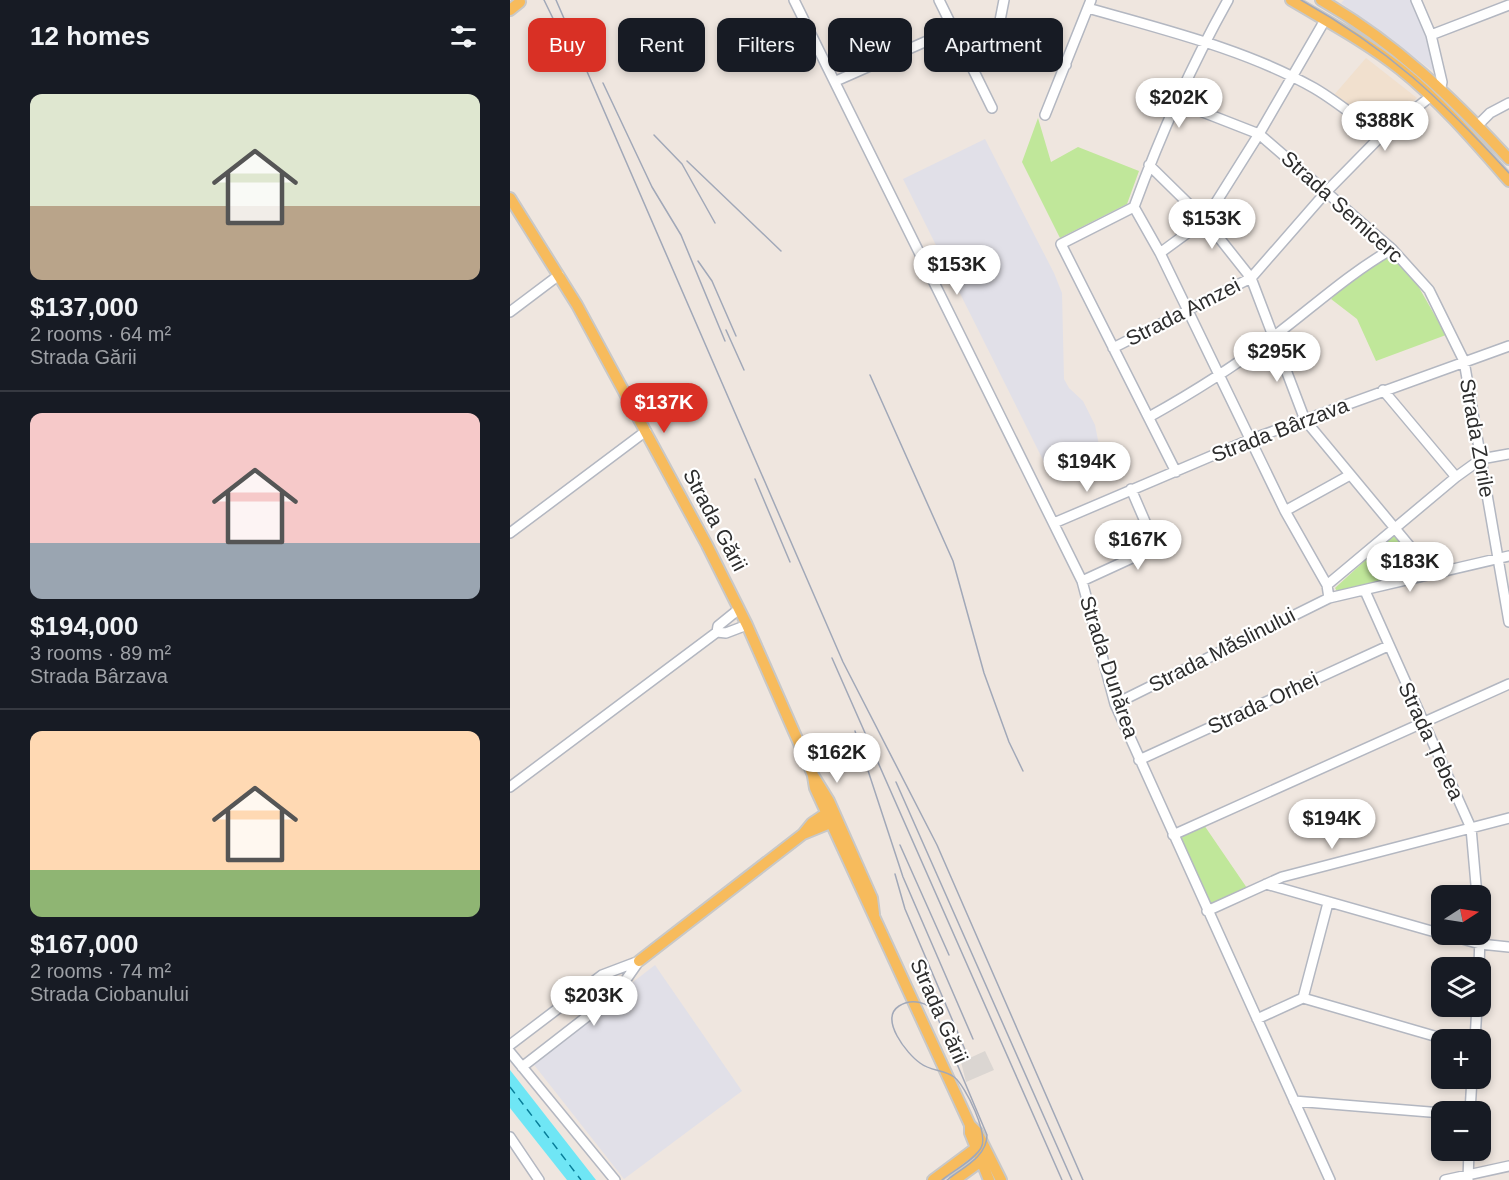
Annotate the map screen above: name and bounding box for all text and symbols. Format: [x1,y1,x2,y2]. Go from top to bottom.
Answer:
chip: Buy [528,18,606,72]
chip: Rent [618,18,705,72]
chip: Filters [717,18,816,72]
chip: New [828,18,912,72]
chip: Apartment [924,18,1063,72]
icon: filters [447,20,480,53]
text: 12 homes [30,21,150,51]
pin: $202K [1137,78,1221,129]
text: $202K [1150,86,1208,108]
pin: $388K [1343,101,1427,152]
text: $388K [1356,109,1414,131]
icon: home [201,133,309,241]
street label: Strada Semicerc [1277,146,1408,267]
pin: $153K [1170,199,1254,250]
text: $153K [1183,207,1241,229]
pin: $153K [915,245,999,296]
text: $153K [928,253,986,275]
street label: Strada Amzei [1122,273,1244,350]
text: $137,000 [30,292,138,322]
text: 2 rooms · 64 m² [30,323,171,345]
pin: $295K [1235,332,1319,383]
text: $295K [1248,340,1306,362]
text: Strada Gării [30,346,137,368]
street label: Strada Zorile [1456,377,1499,499]
pin: $137K [622,383,706,434]
text: $137K [635,391,693,413]
street label: Strada Bârzava [1208,393,1352,466]
pin: $194K [1045,442,1129,493]
text: $194K [1058,450,1116,472]
icon: home [201,452,309,560]
street label: Strada Gării [679,465,752,575]
pin: $167K [1096,520,1180,571]
text: $167K [1109,528,1167,550]
pin: $183K [1368,542,1452,593]
text: $183K [1381,550,1439,572]
street label: Strada Dunărea [1076,593,1143,741]
street label: Strada Măslinului [1145,603,1299,696]
text: $194,000 [30,611,138,641]
text: 3 rooms · 89 m² [30,642,171,664]
text: Strada Bârzava [30,665,168,687]
street label: Strada Orhei [1204,667,1322,738]
street label: Strada Țebea [1394,678,1469,804]
pin: $162K [795,733,879,784]
text: $162K [808,741,866,763]
icon: home [201,770,309,878]
pin: $194K [1290,799,1374,850]
text: $194K [1303,807,1361,829]
north arrow [1431,885,1491,945]
map controls [1431,885,1491,1161]
text: $167,000 [30,929,138,959]
street label: Strada Gării [906,955,973,1067]
button: layers [1431,957,1491,1017]
text: 2 rooms · 74 m² [30,960,171,982]
pin: $203K [552,976,636,1027]
text: Strada Ciobanului [30,983,189,1005]
text: $203K [565,984,623,1006]
button: + [1431,1029,1491,1089]
button: − [1431,1101,1491,1161]

